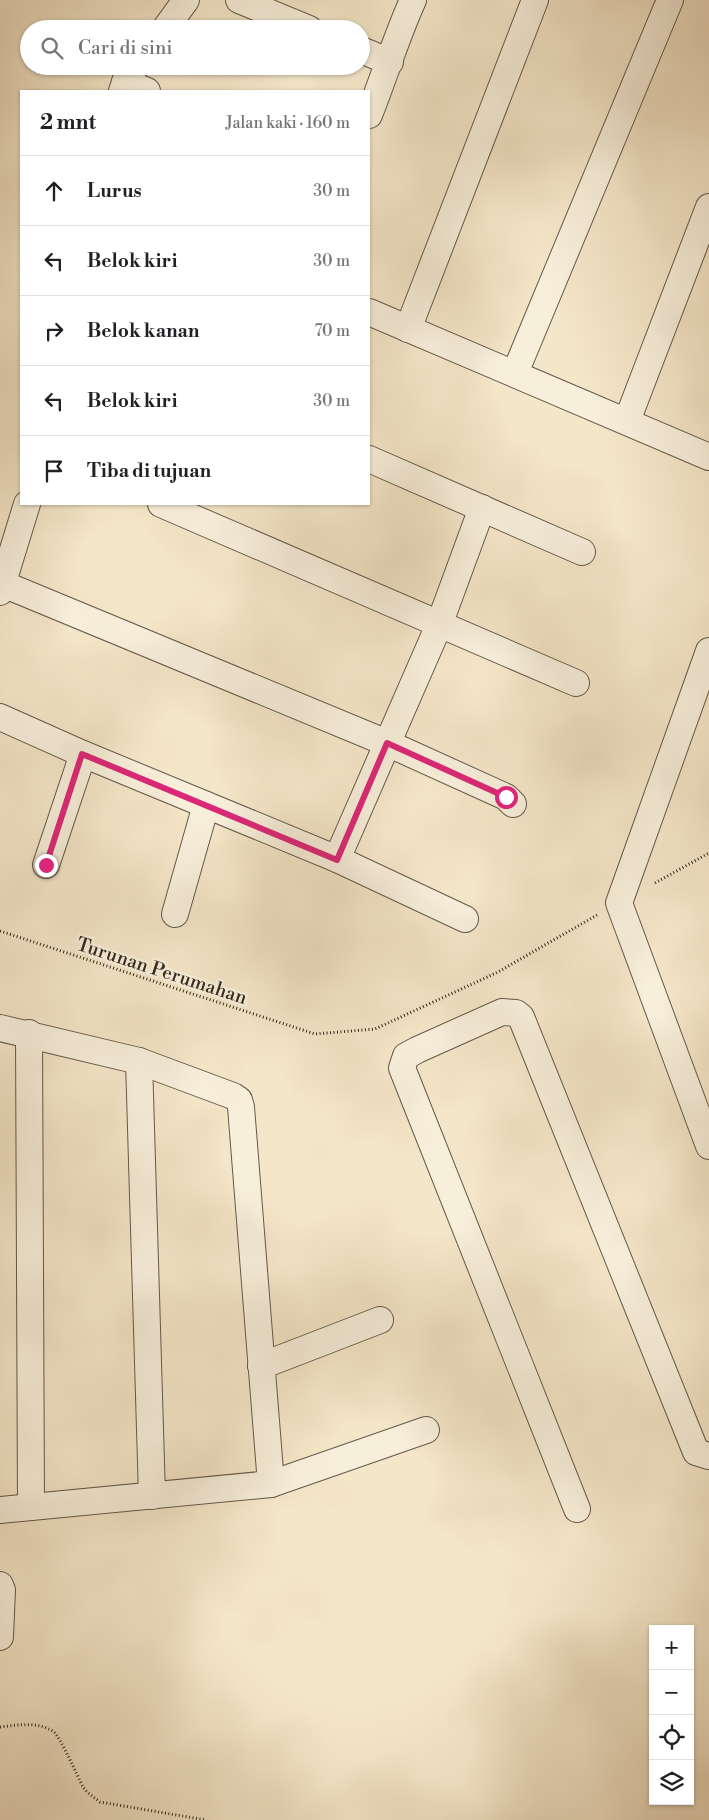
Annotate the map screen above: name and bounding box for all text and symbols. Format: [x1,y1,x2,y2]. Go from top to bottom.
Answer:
search box [20,20,370,75]
icon: search [38,34,66,62]
text: Cari di sini [78,36,173,60]
text: 2 mnt [40,110,96,136]
text: Jalan kaki · 160 m [226,113,350,133]
icon: ahead [40,177,68,205]
text: Lurus [87,179,142,203]
text: 30 m [313,181,350,201]
icon: left [40,247,68,275]
text: Belok kiri [87,249,177,273]
text: 30 m [313,251,350,271]
icon: right [40,317,68,345]
text: Belok kanan [87,319,200,343]
text: 70 m [314,321,350,341]
icon: left [40,387,68,415]
text: Belok kiri [87,389,177,413]
text: 30 m [313,391,350,411]
icon: arrive [40,457,68,485]
text: Tiba di tujuan [87,459,211,483]
route start [495,786,518,809]
route end [35,854,58,877]
street label: Turunan Perumahan [73,932,250,1010]
map controls [649,1625,694,1805]
button: + [649,1625,694,1670]
button: − [649,1670,694,1715]
button: locate [649,1715,694,1760]
button: layers [649,1760,694,1805]

